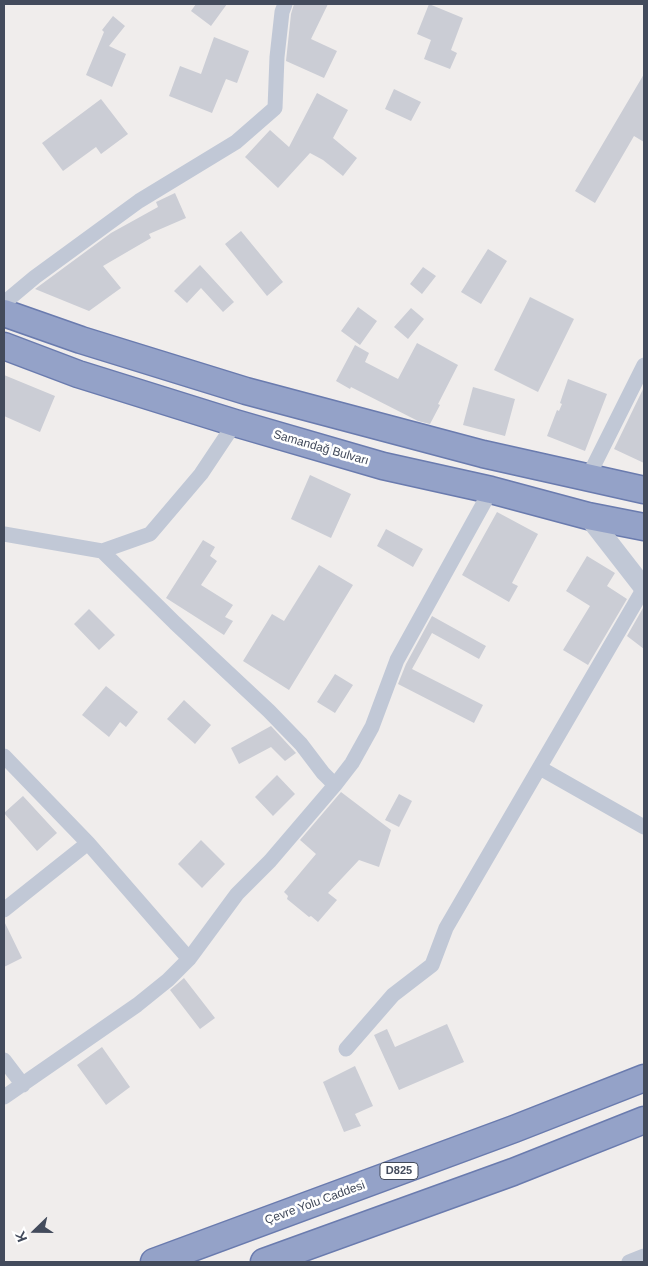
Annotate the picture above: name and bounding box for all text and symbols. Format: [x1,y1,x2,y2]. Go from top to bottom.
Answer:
street label: Samandağ Bulvarı [272,427,370,469]
road number: D825 [380,1162,418,1180]
street label: Çevre Yolu Caddesi [263,1178,367,1228]
north arrow [10,1206,60,1256]
text: K [12,1229,30,1244]

